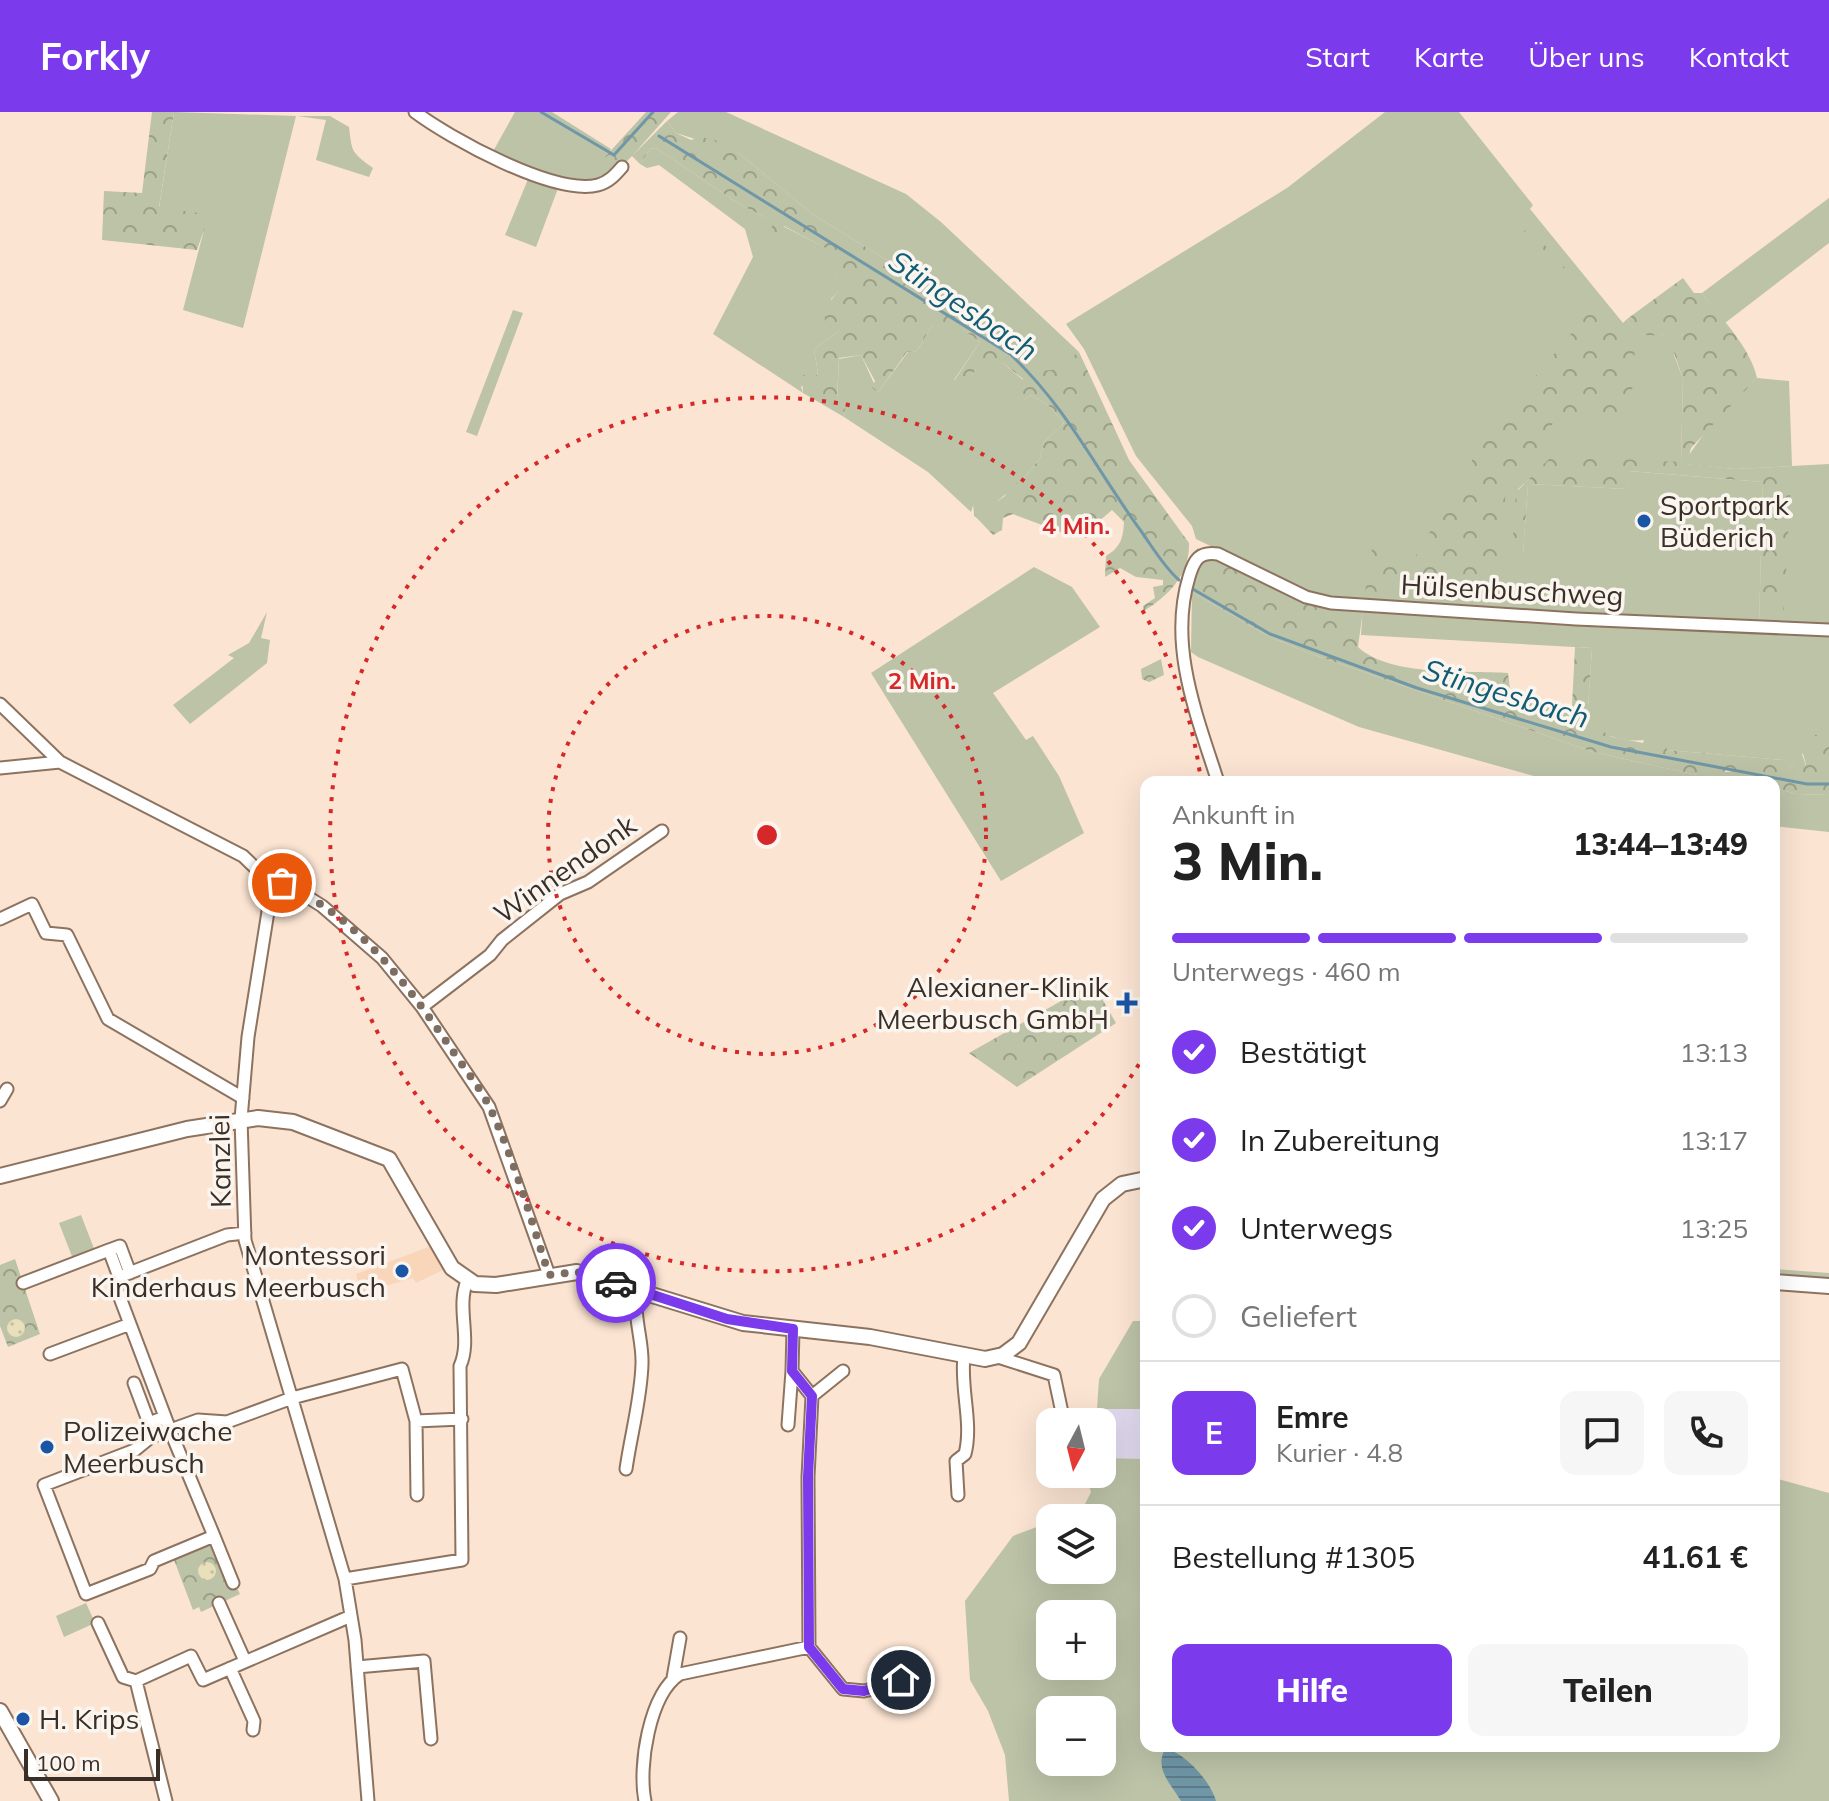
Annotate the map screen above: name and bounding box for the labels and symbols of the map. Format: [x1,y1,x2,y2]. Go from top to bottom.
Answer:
water label: Stingesbach [882,241,1045,369]
place label: Sportpark Büderich [1660,487,1790,554]
text: 4 Min. [1042,510,1110,540]
marker: Sportpark Büderich [1635,512,1653,530]
street label: Hülsenbuschweg [1400,566,1624,613]
water label: Stingesbach [1419,650,1594,736]
text: 2 Min. [888,665,956,695]
street label: Winnendonk [487,806,643,930]
centre of rings [753,821,781,849]
pin [248,849,316,917]
place label: Alexianer-Klinik Meerbusch GmbH [877,969,1110,1036]
marker: Alexianer-Klinik Meerbusch GmbH [1116,992,1138,1014]
street label: Kanzlei [201,1114,238,1208]
place label: Montessori Kinderhaus Meerbusch [91,1237,386,1304]
courier [576,1243,656,1323]
marker: Montessori Kinderhaus Meerbusch [393,1262,411,1280]
north arrow [1036,1408,1116,1488]
place label: Polizeiwache Meerbusch [63,1413,232,1480]
marker: Polizeiwache Meerbusch [38,1438,56,1456]
pin [867,1646,935,1714]
place label: H. Krips [39,1701,139,1736]
marker: H. Krips [14,1710,32,1728]
scale bar [24,1745,160,1781]

